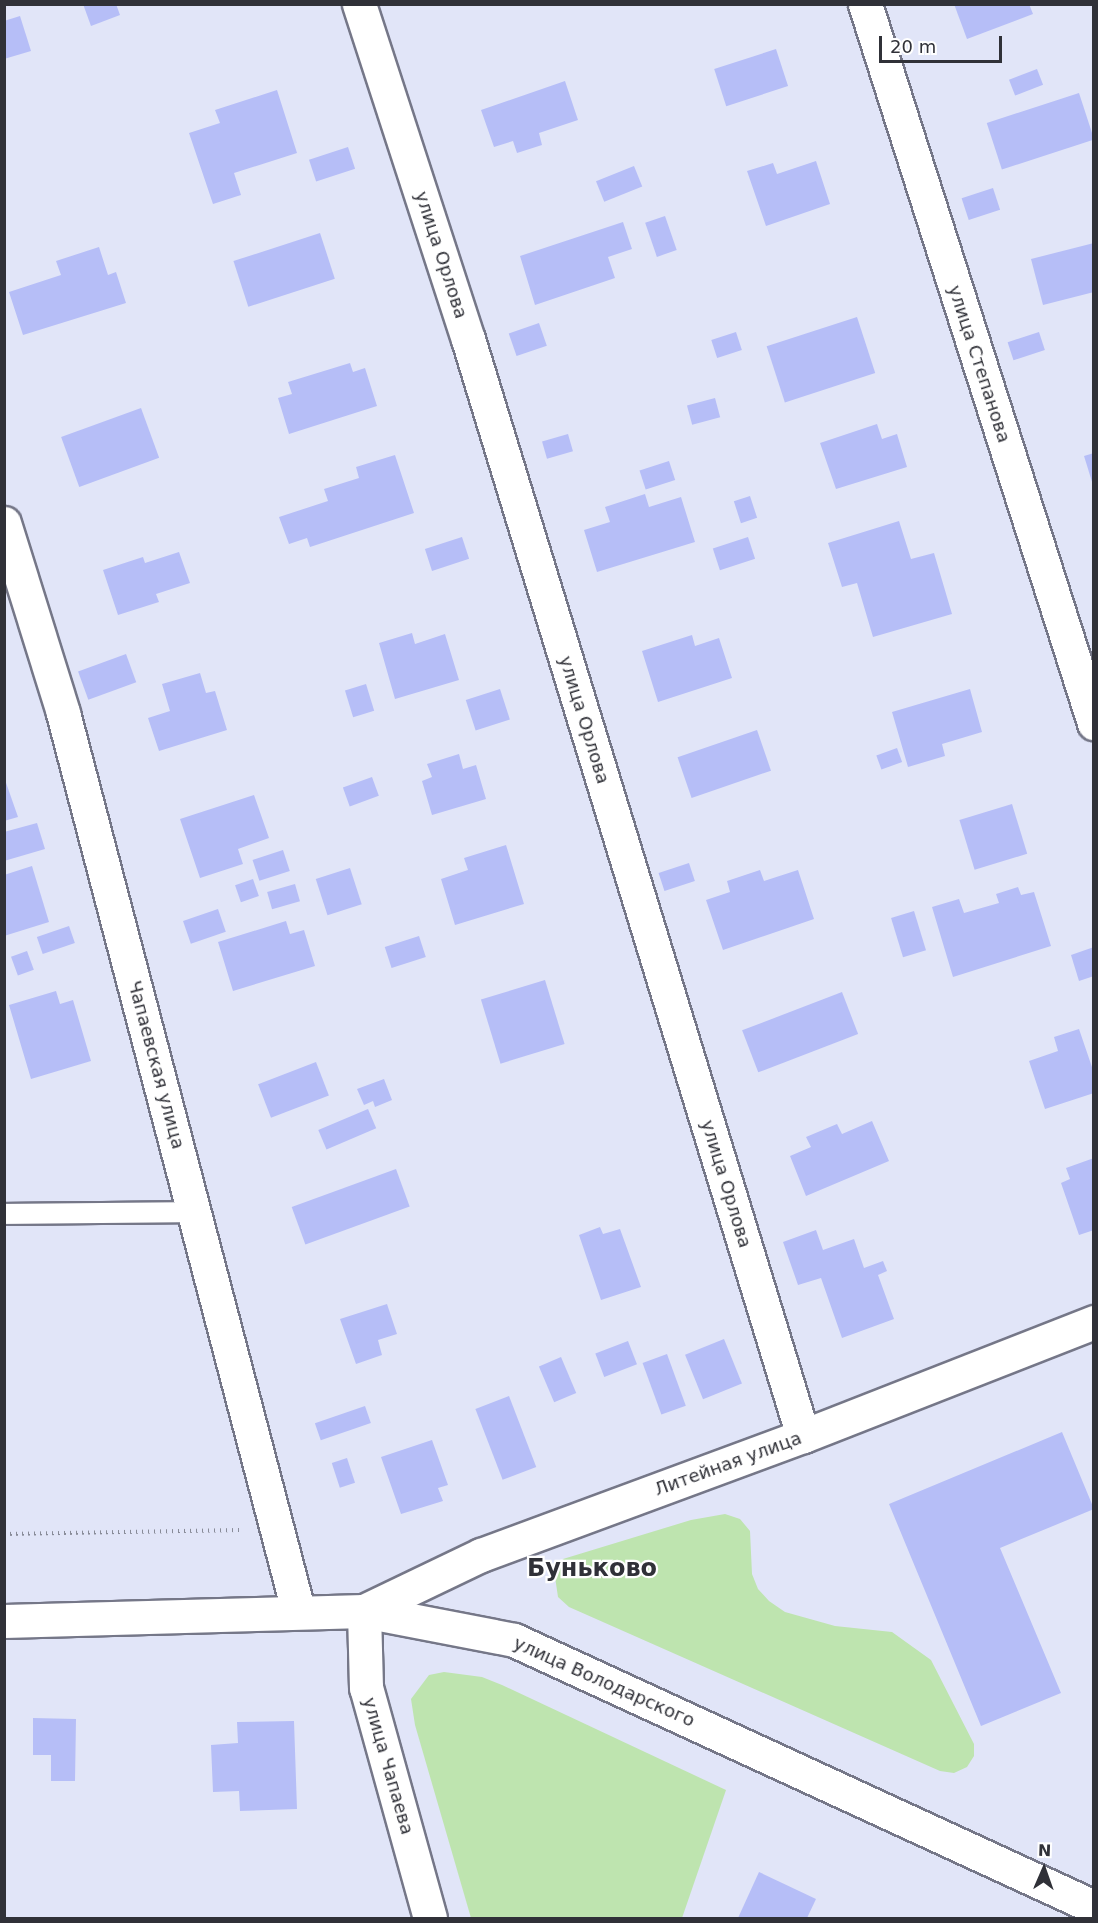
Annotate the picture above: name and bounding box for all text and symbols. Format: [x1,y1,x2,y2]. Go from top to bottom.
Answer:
scale bar [882,24,1005,62]
text: 20 m [890,36,936,57]
street label: улица Орлова [410,189,472,321]
street label: улица Степанова [943,283,1015,445]
street label: улица Орлова [554,653,614,787]
street label: Чапаевская улица [123,978,189,1152]
street label: улица Орлова [696,1117,756,1251]
street label: Литейная улица [651,1427,805,1501]
district label: Буньково [527,1555,657,1583]
street label: улица Володарского [510,1632,698,1732]
street label: улица Чапаева [358,1695,418,1837]
north arrow [1014,1839,1074,1899]
text: N [1038,1841,1052,1860]

